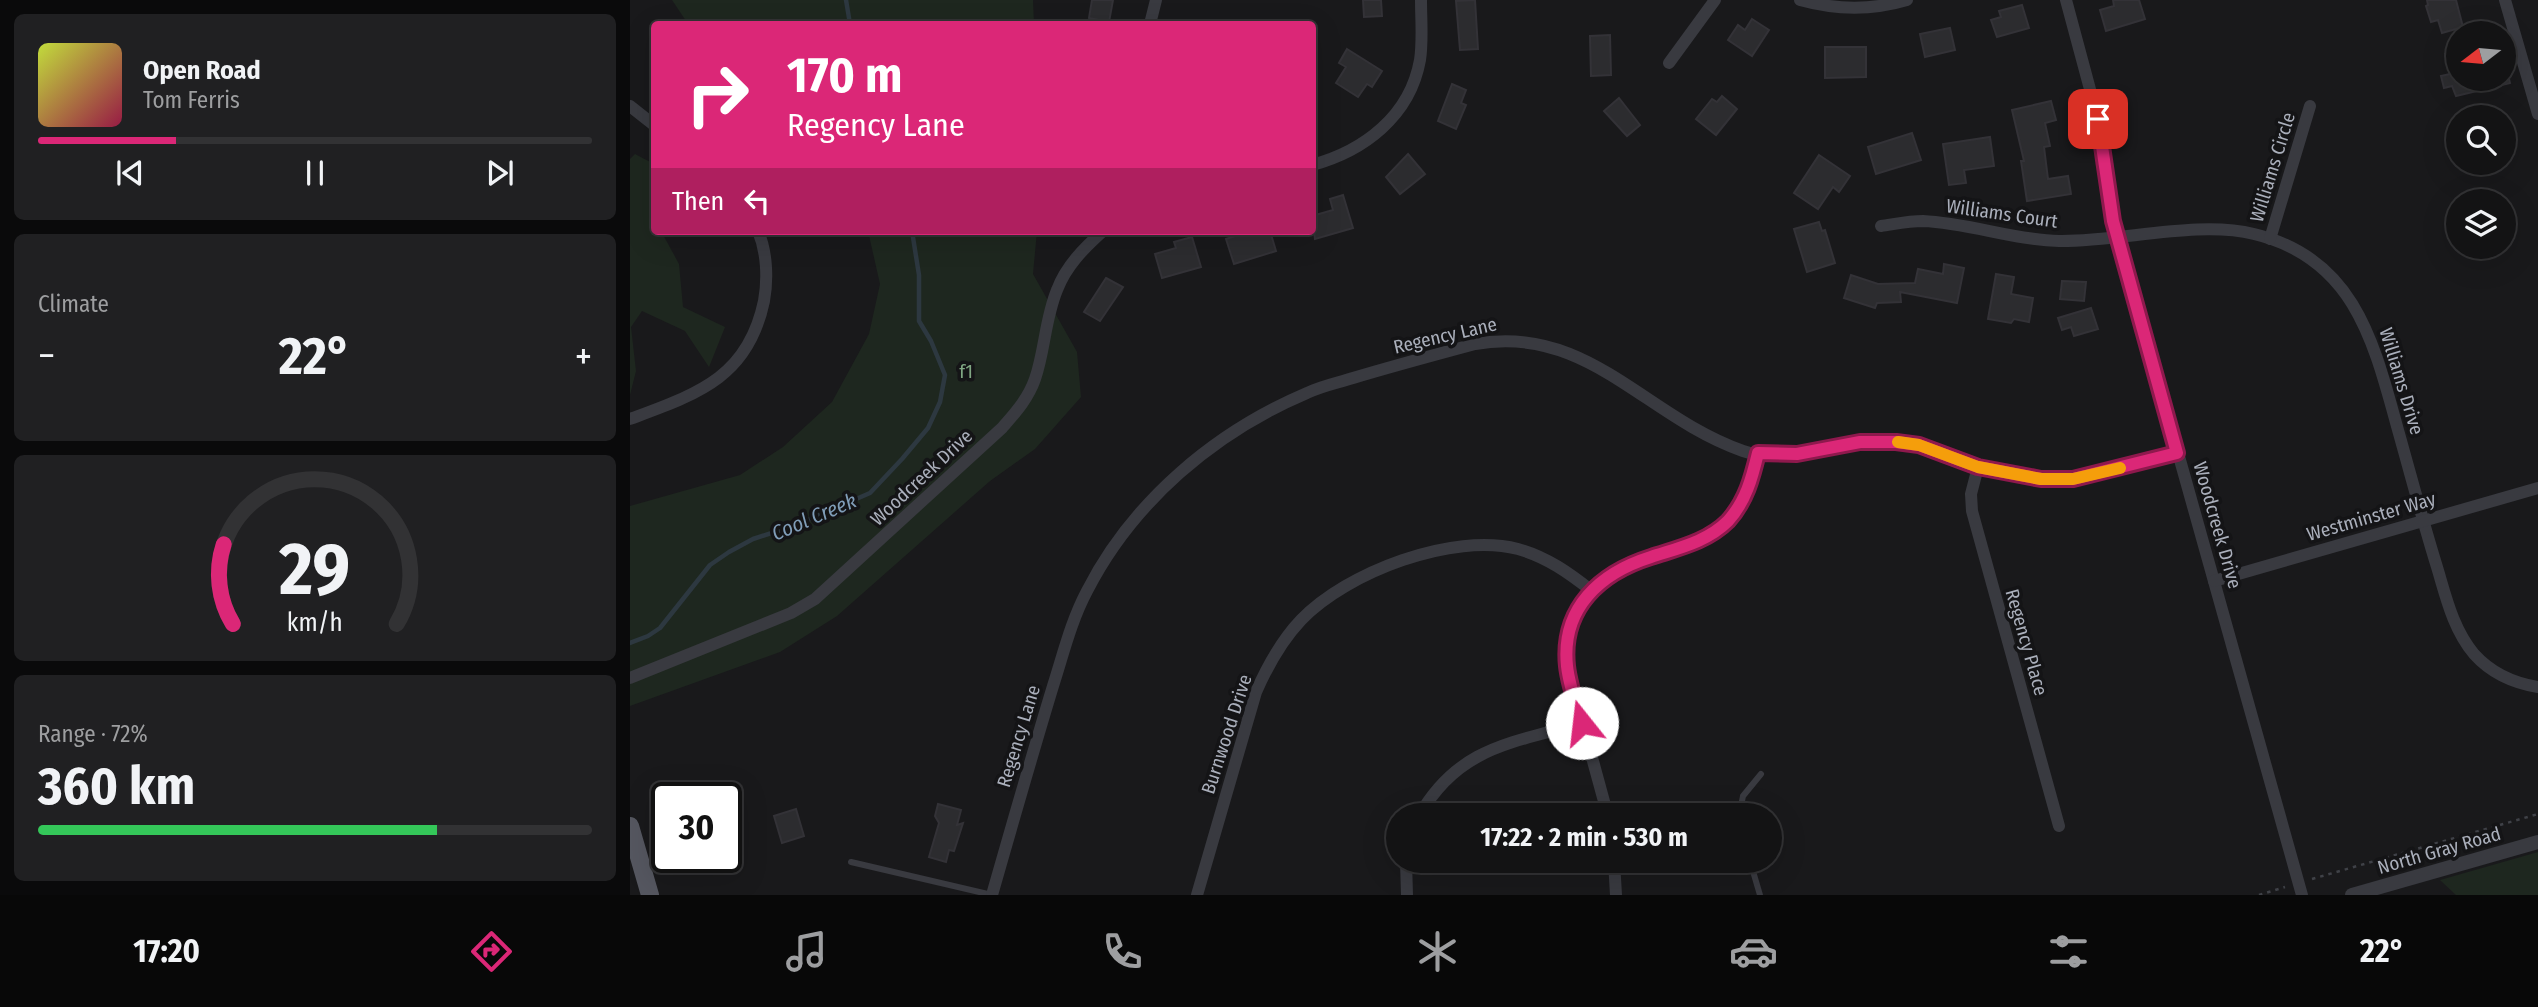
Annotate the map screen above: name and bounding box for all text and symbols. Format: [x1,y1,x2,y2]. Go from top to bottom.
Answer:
north arrow [2446,21,2516,91]
map controls [2446,21,2516,259]
text: 170 m [787,46,903,105]
icon: right [672,49,763,140]
text: Open Road [143,55,261,86]
text: Tom Ferris [143,86,240,114]
pin [2068,89,2128,149]
icon: arrive [2079,100,2117,138]
button: search [2446,105,2516,175]
text: Regency Lane [787,106,965,144]
street label: Williams Circle [2245,110,2300,225]
icon: previous [111,154,149,192]
icon: pause [296,154,334,192]
icon: next [481,154,519,192]
icon: left [738,182,776,220]
text: Then [672,186,724,217]
button: layers [2446,189,2516,259]
street label: Williams Court [1945,194,2060,233]
text: Climate [38,290,109,318]
street label: Regency Lane [1391,312,1499,359]
text: 22° [279,325,351,388]
street label: Williams Drive [2374,325,2429,437]
text: − [38,333,55,379]
text: + [575,333,592,379]
park label: f1 [959,360,973,383]
street label: Woodcreek Drive [866,424,977,530]
street label: Woodcreek Drive [2188,459,2247,591]
street label: Westminster Way [2304,487,2439,546]
water label: Cool Creek [768,488,860,546]
text: 29 [279,526,350,613]
street label: Regency Place [2000,586,2053,698]
text: km/h [287,607,343,637]
street label: Burnwood Drive [1196,672,1257,797]
street label: Regency Lane [992,682,1045,790]
position arrow [1545,686,1619,760]
text: Range · 72% [38,720,148,748]
text: 360 km [38,755,195,818]
speed limit sign: 30 [651,782,742,873]
text: 17:22 · 2 min · 530 m [1480,822,1688,853]
street label: North Gray Road [2375,822,2503,879]
icon: directions [467,927,516,976]
icon: music [782,927,831,976]
icon: phone [1098,927,1147,976]
icon: climate [1413,927,1462,976]
icon: car [1729,927,1778,976]
icon: filters [2044,927,2093,976]
text: 17:20 [133,932,200,970]
text: 22° [2360,932,2405,970]

